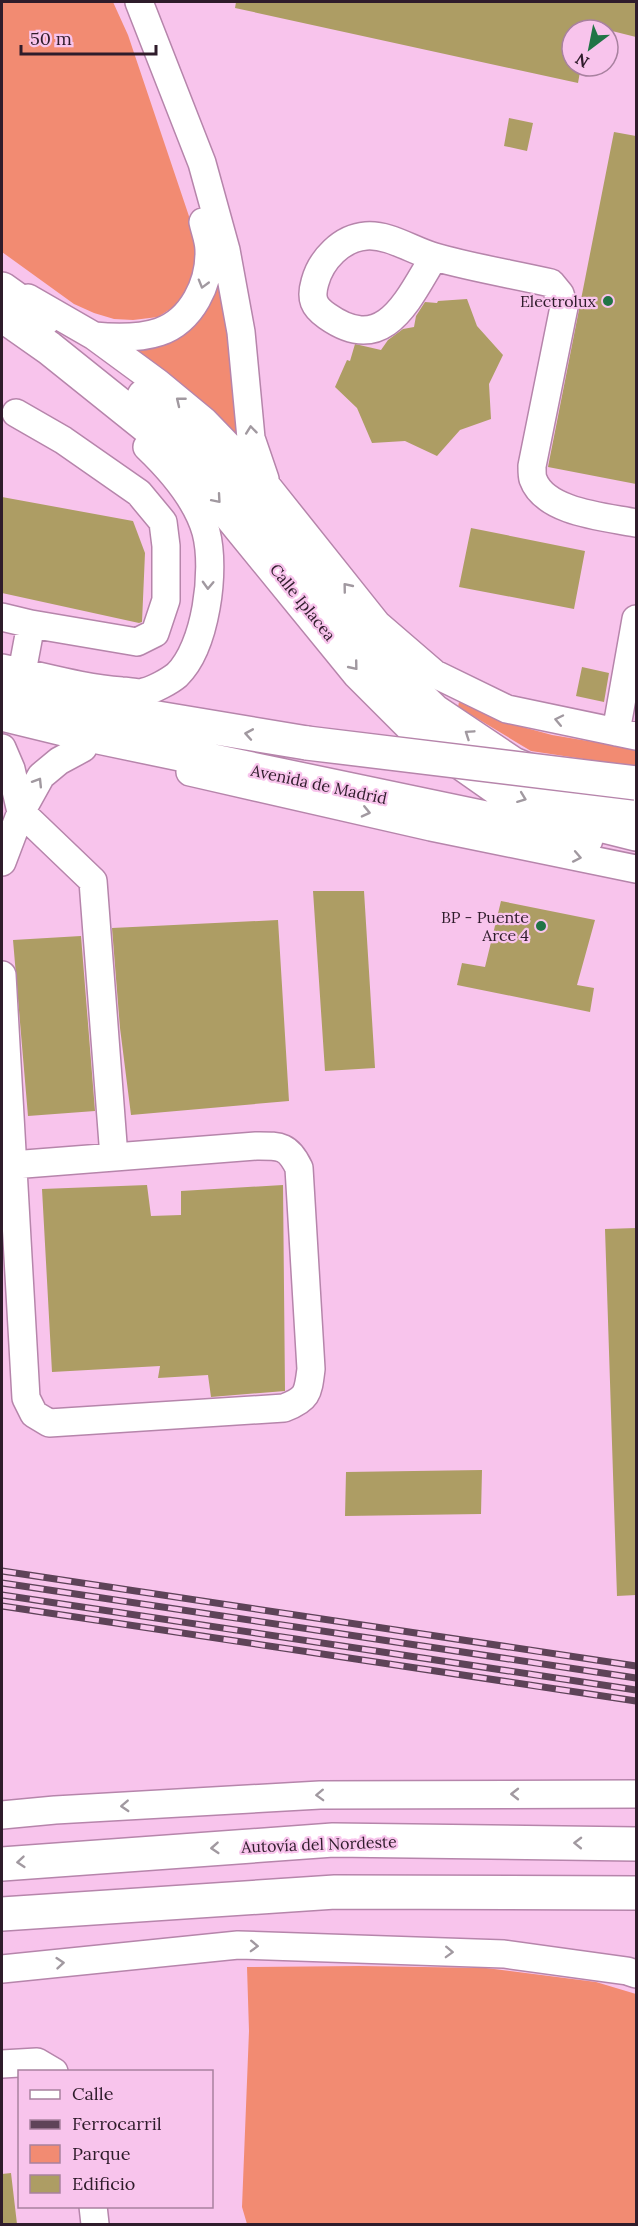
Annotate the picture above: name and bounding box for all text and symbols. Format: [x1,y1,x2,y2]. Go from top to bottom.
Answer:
scale bar [21,18,156,56]
north arrow [560,18,620,78]
text: 50 m [30,27,72,50]
text: N [572,49,593,72]
one-way arrow [198,278,210,289]
place label: Electrolux [520,291,597,311]
marker: Electrolux [601,294,615,308]
one-way arrow [176,397,187,408]
one-way arrow [245,425,258,434]
one-way arrow [210,492,221,503]
street label: Calle Iplacea [266,559,340,645]
one-way arrow [202,580,215,589]
one-way arrow [343,582,354,593]
one-way arrow [347,659,358,670]
one-way arrow [554,714,564,727]
one-way arrow [244,728,254,740]
one-way arrow [465,730,476,741]
street label: Avenida de Madrid [248,760,389,808]
one-way arrow [31,778,43,788]
one-way arrow [516,791,527,803]
one-way arrow [361,805,371,818]
one-way arrow [572,850,582,863]
place label: BP - Puente Arce 4 [441,907,529,945]
marker: BP - Puente Arce 4 [534,919,548,933]
one-way arrow [511,1788,520,1800]
one-way arrow [316,1789,325,1802]
one-way arrow [121,1799,130,1812]
street label: Autovía del Nordeste [240,1831,397,1857]
one-way arrow [574,1837,583,1849]
one-way arrow [211,1842,220,1855]
one-way arrow [16,1855,25,1868]
one-way arrow [249,1940,258,1952]
one-way arrow [444,1946,453,1959]
one-way arrow [55,1957,64,1970]
legend [18,2070,213,2208]
text: Calle [72,2082,114,2105]
text: Ferrocarril [72,2112,162,2135]
text: Parque [72,2142,131,2165]
text: Edificio [72,2172,135,2195]

